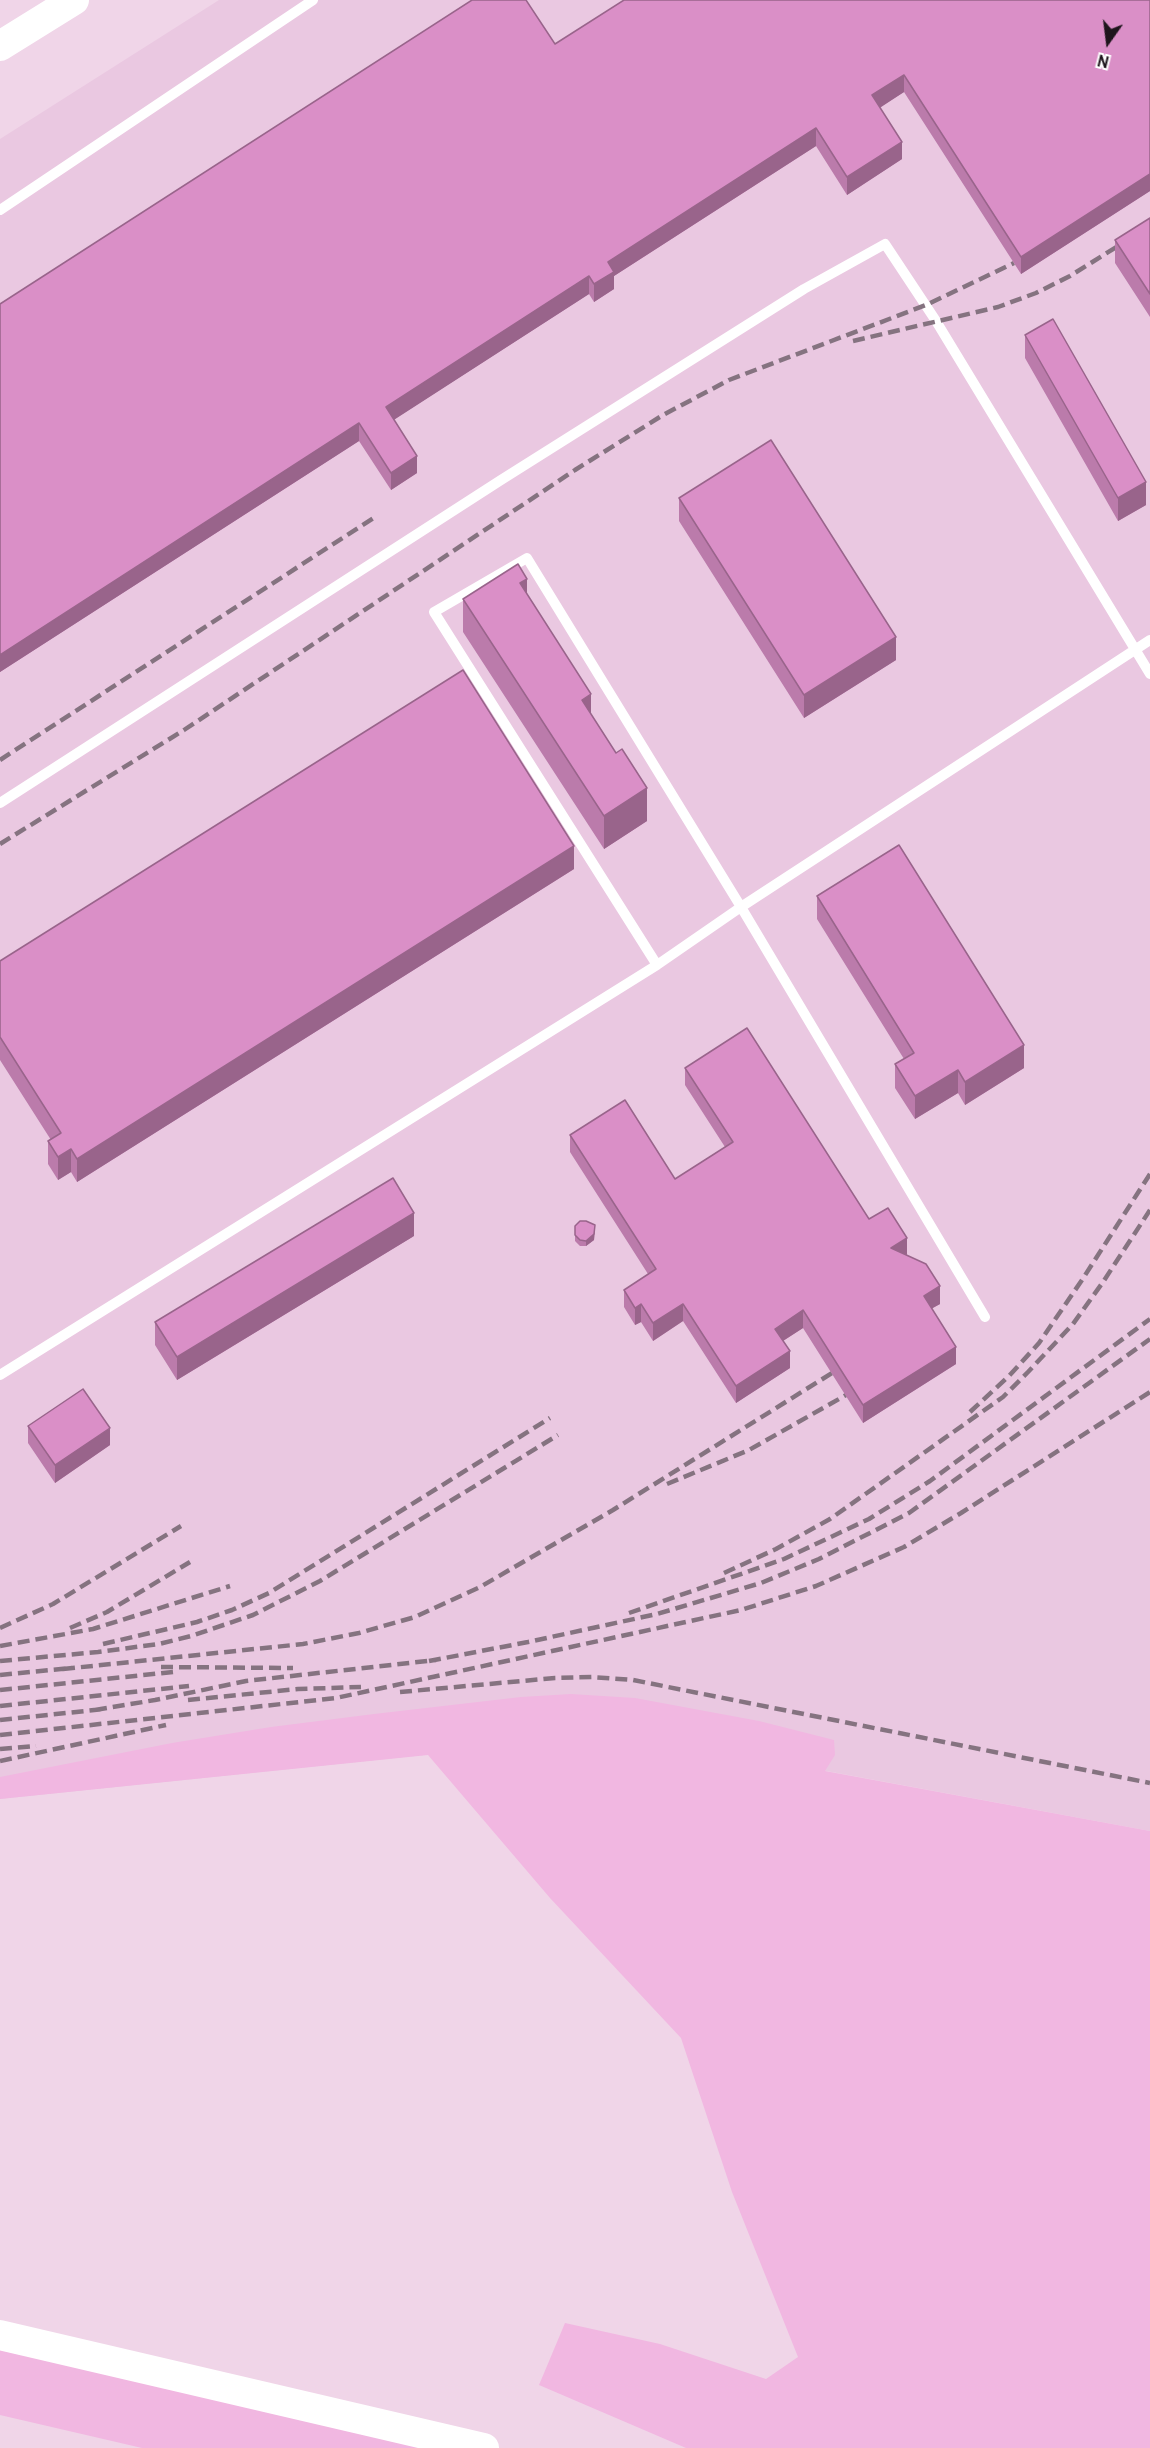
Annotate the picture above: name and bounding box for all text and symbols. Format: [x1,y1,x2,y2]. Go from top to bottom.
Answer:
north arrow [1078,12,1138,72]
text: N [1096,48,1112,71]

